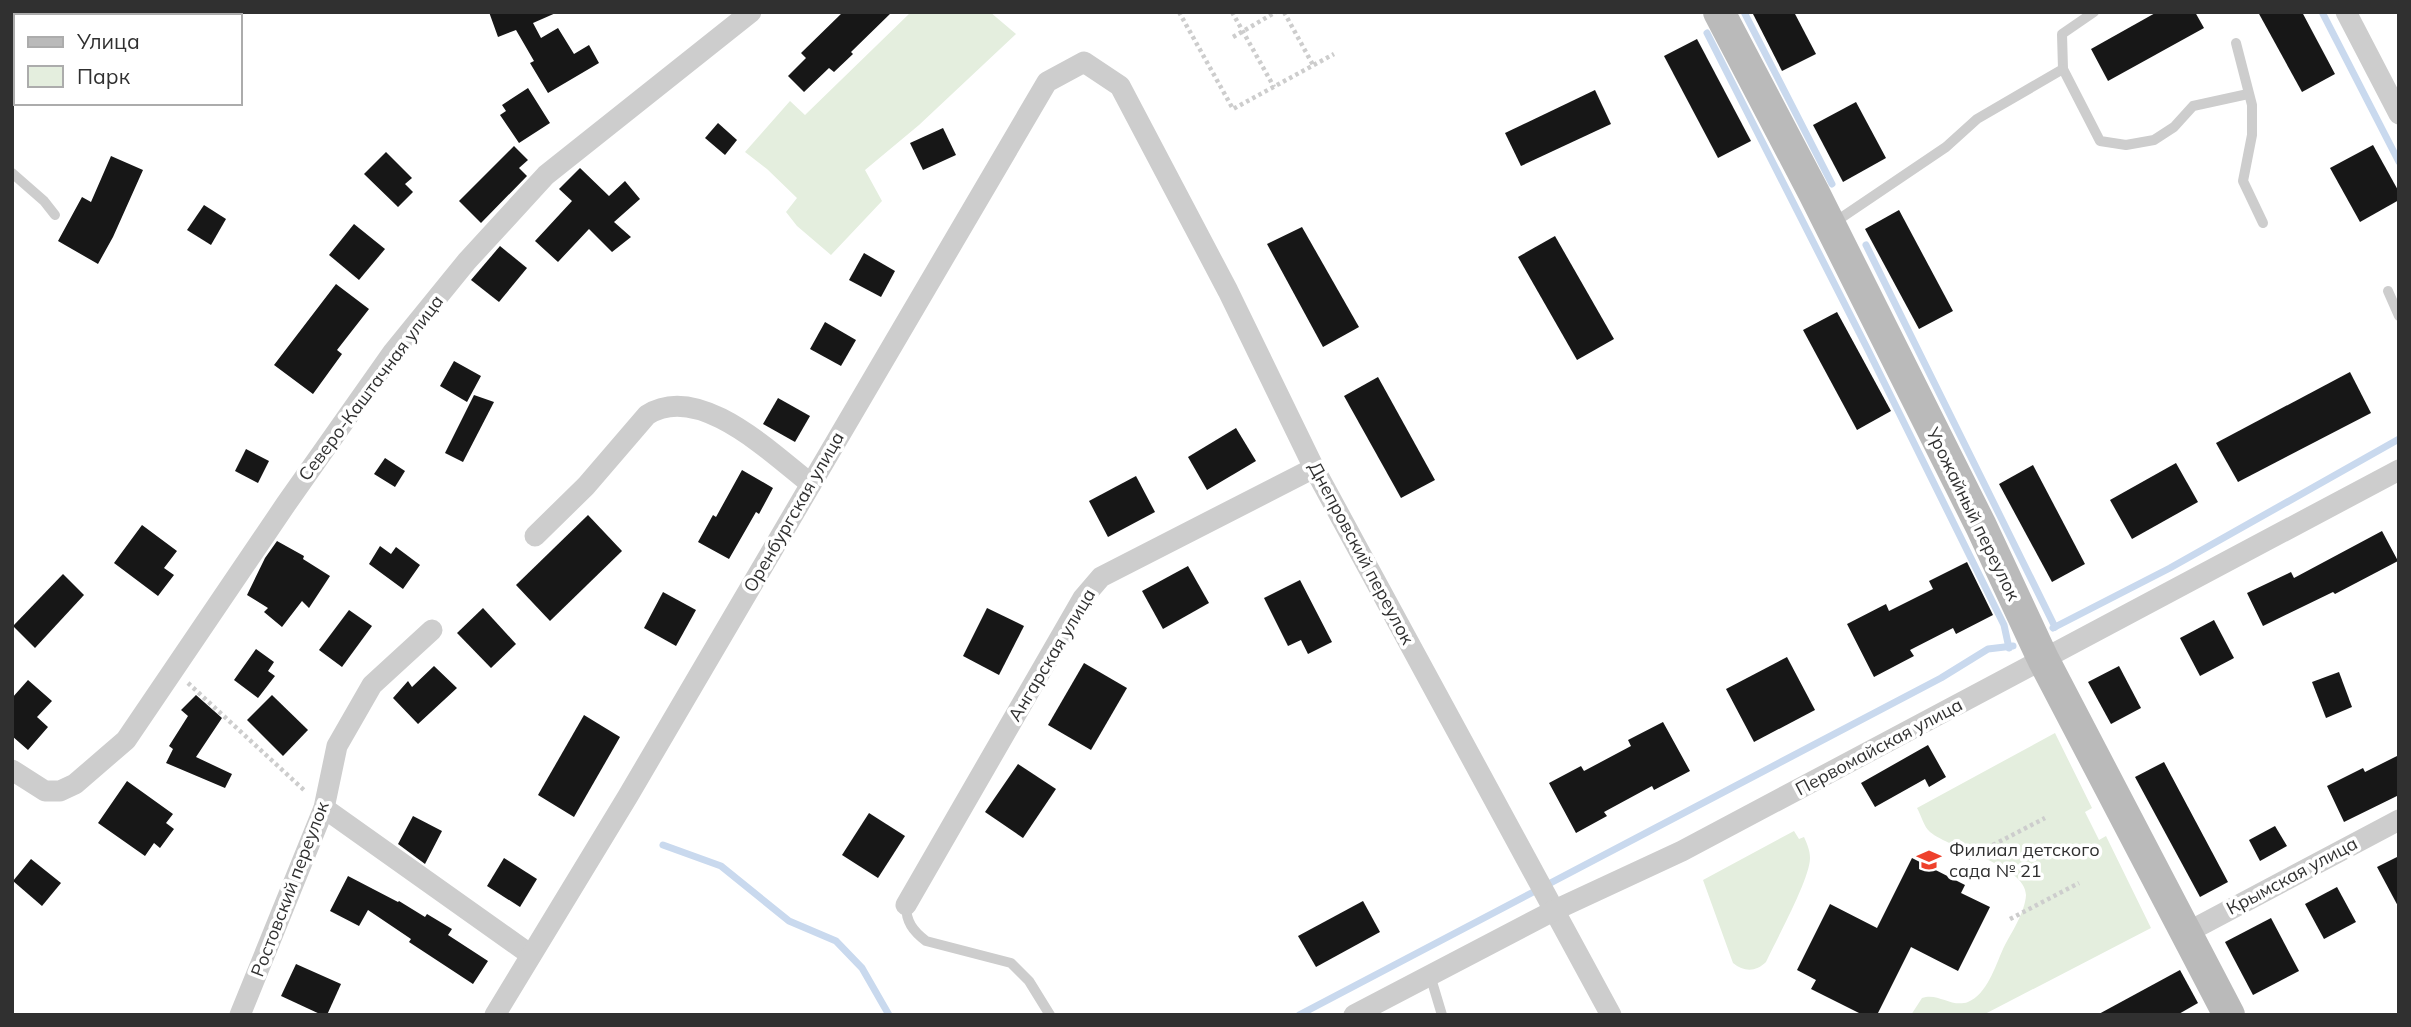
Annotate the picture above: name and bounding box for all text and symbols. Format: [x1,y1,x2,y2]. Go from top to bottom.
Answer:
legend [14,14,242,105]
text: Улица [76,28,140,54]
text: Парк [77,63,131,89]
street label: Северо-Каштачная улица [293,290,448,485]
street label: Урожайный переулок [1921,423,2026,604]
street label: Оренбургская улица [738,427,849,596]
street label: Днепровский переулок [1303,457,1420,648]
street label: Ангарская улица [1003,584,1100,725]
street label: Первомайская улица [1791,693,1966,800]
street label: Ростовский переулок [245,798,334,980]
street label: Крымская улица [2222,831,2361,920]
place label: Филиал детского сада № 21 [1949,838,2100,882]
school or university icon: Филиал детского сада № 21 [1915,846,1943,874]

